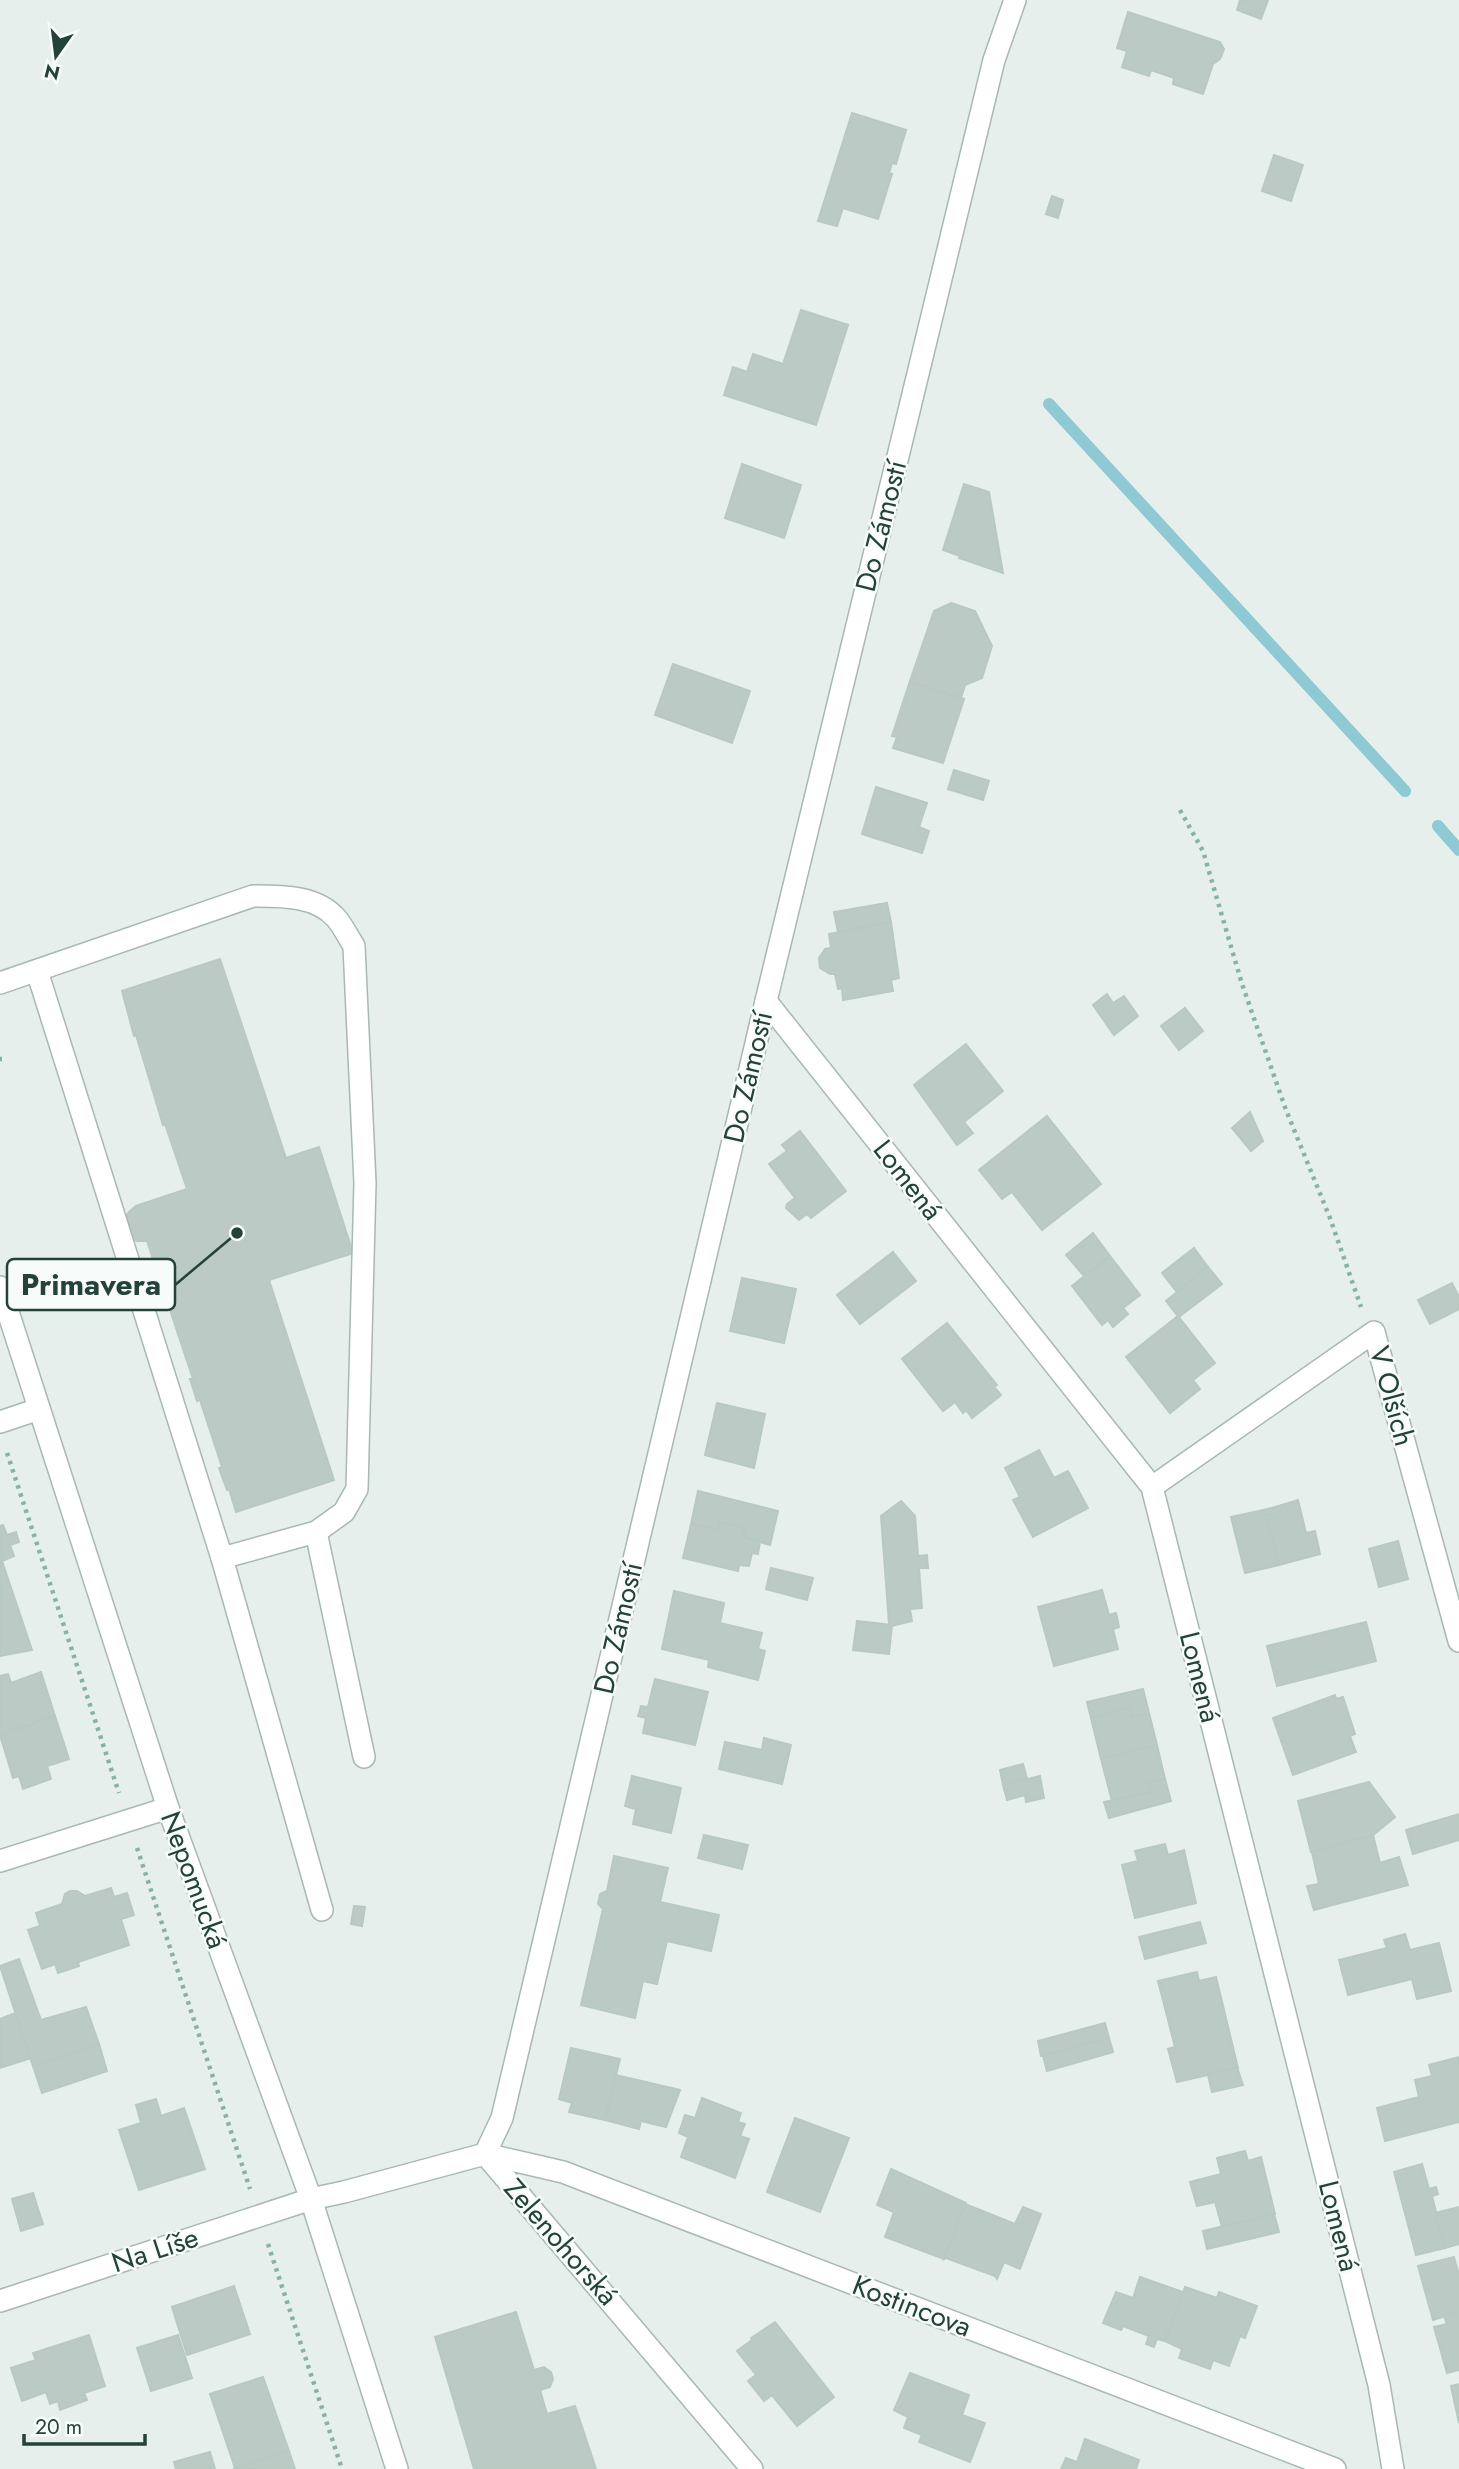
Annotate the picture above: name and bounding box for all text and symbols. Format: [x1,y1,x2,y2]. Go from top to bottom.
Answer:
north arrow [21,21,91,91]
text: N [41,57,63,87]
street label: Do Zámostí [845,454,918,596]
street label: Do Zámostí [713,1005,783,1147]
street label: Lomená [863,1131,953,1229]
callout: Primavera [7,1259,175,1310]
text: Primavera [21,1263,161,1306]
street label: V Olších [1359,1341,1425,1451]
street label: Do Zámostí [583,1556,653,1698]
street label: Lomená [1169,1627,1231,1727]
street label: Nepomucká [150,1806,238,1954]
street label: Zelenohorská [494,2170,628,2314]
street label: Lomená [1308,2176,1370,2276]
street label: Na Líše [106,2217,204,2283]
street label: Kostincova [847,2265,977,2347]
scale bar [24,2402,145,2446]
text: 20 m [35,2412,82,2442]

